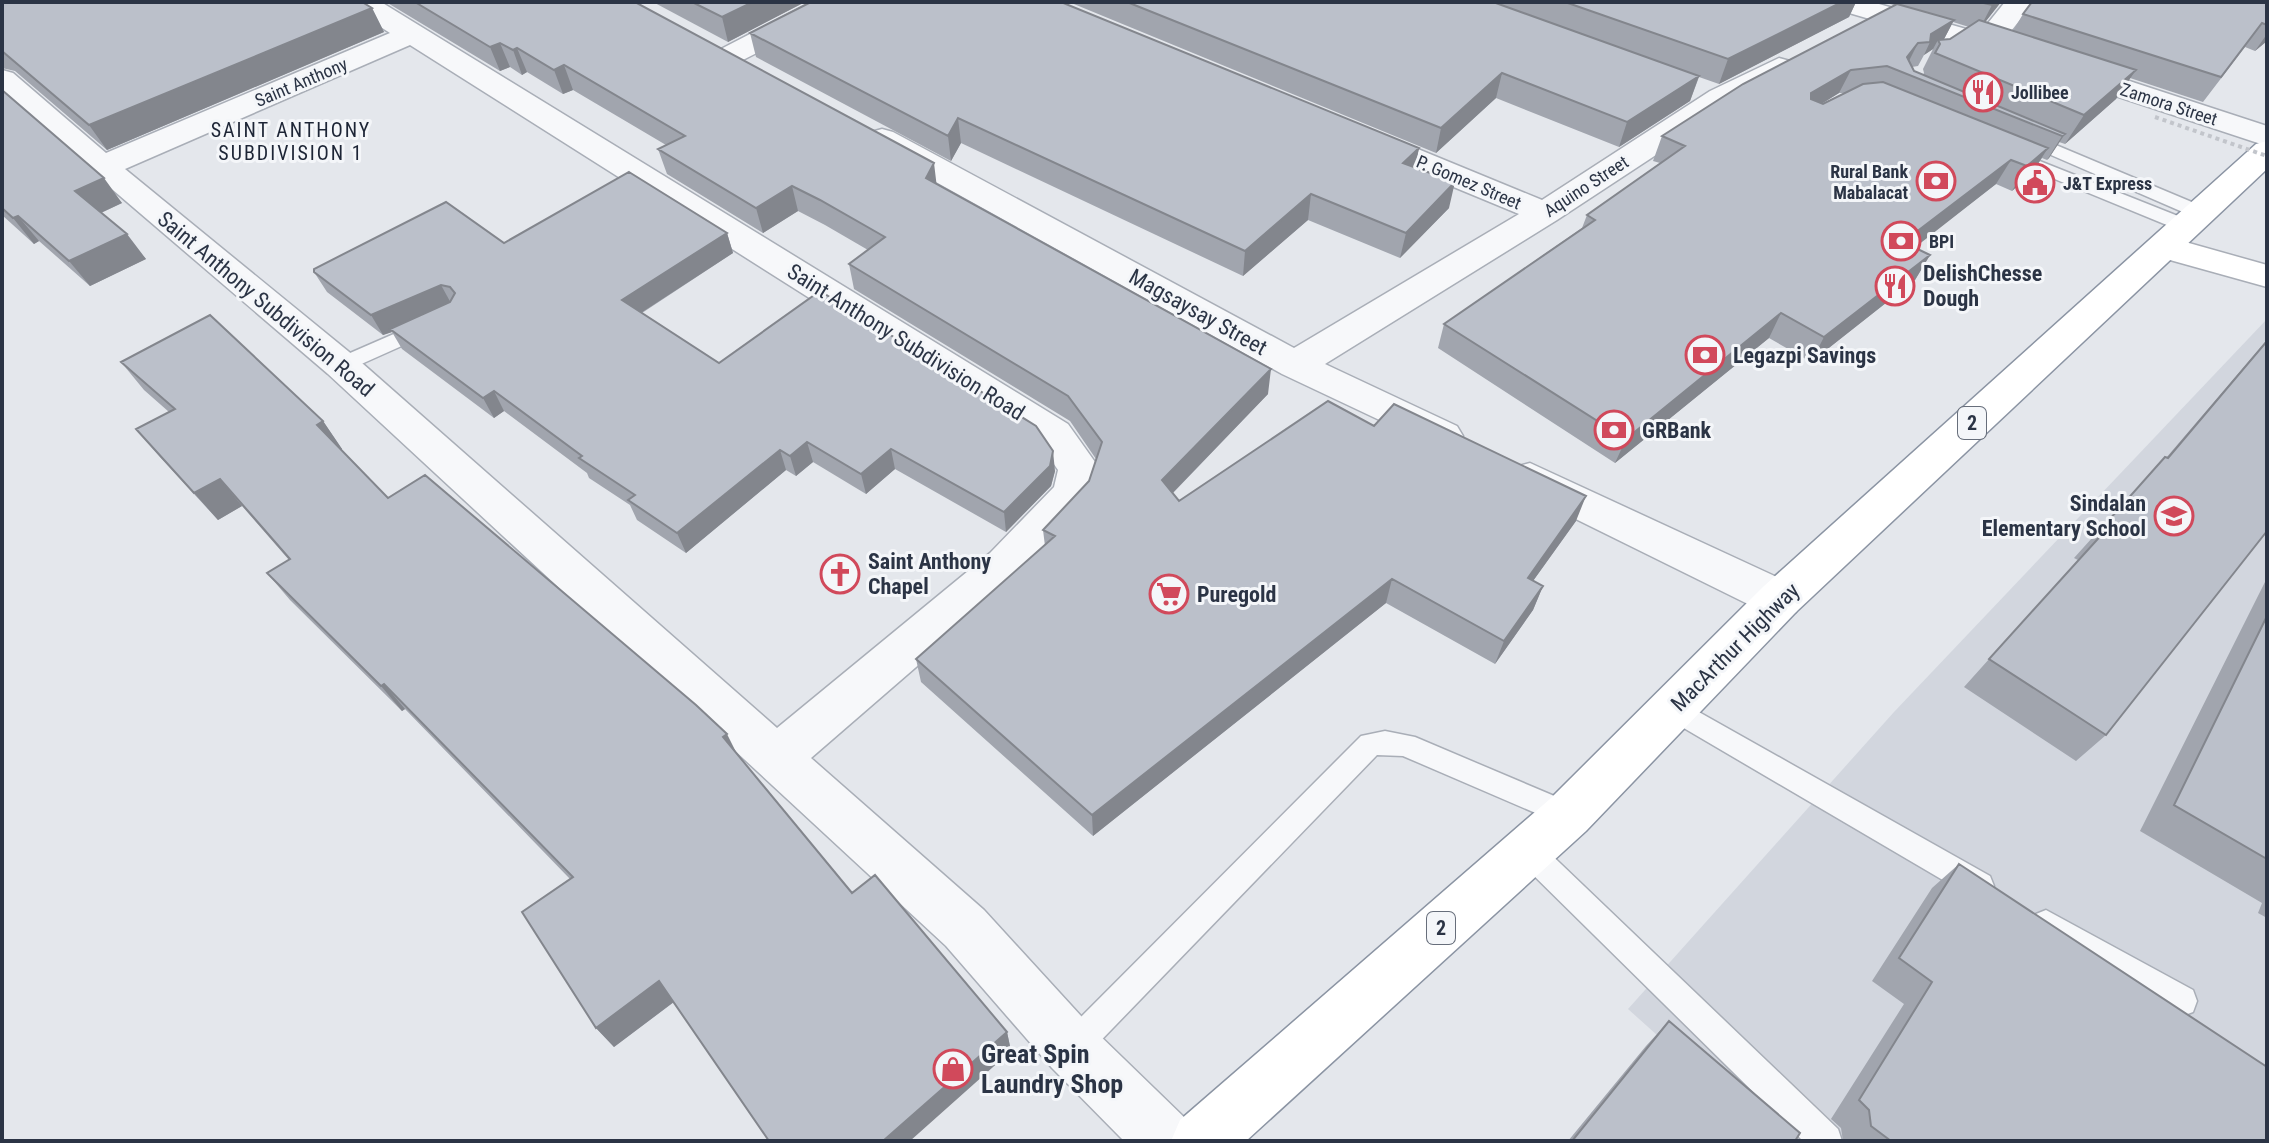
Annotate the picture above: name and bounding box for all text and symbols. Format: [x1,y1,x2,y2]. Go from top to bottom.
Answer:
street label: Saint Anthony [251,53,351,111]
restaurant icon: Jollibee [1962,71,2004,113]
street label: Zamora Street [2118,78,2220,130]
place label: Jollibee [2011,82,2069,103]
district label: SAINT ANTHONY SUBDIVISION 1 [211,118,371,165]
street label: P. Gomez Street [1413,150,1525,214]
street label: Aquino Street [1540,151,1632,221]
bank icon: Rural Bank Mabalacat [1915,160,1957,202]
place label: Rural Bank Mabalacat [1830,161,1908,203]
public building icon: J&T Express [2014,162,2056,204]
place label: J&T Express [2063,173,2152,194]
street label: Saint Anthony Subdivision Road [153,206,379,402]
bank icon: BPI [1880,220,1922,262]
place label: BPI [1929,231,1954,252]
street label: Saint Anthony Subdivision Road [783,259,1029,425]
place label: DelishChesse Dough [1923,261,2042,311]
street label: Magsaysay Street [1125,264,1271,360]
restaurant icon: DelishChesse Dough [1874,265,1916,307]
bank icon: Legazpi Savings [1684,334,1726,376]
place label: Legazpi Savings [1733,343,1876,368]
road number: 2 [1958,407,1986,439]
bank icon: GRBank [1593,409,1635,451]
place label: GRBank [1642,418,1712,443]
place label: Sindalan Elementary School [1982,491,2146,541]
school or university icon: Sindalan Elementary School [2153,495,2195,537]
place label: Saint Anthony Chapel [868,549,991,599]
church icon: Saint Anthony Chapel [819,553,861,595]
supermarket icon: Puregold [1148,573,1190,615]
street label: MacArthur Highway [1666,578,1804,716]
place label: Puregold [1197,582,1276,607]
road number: 2 [1427,912,1455,944]
place label: Great Spin Laundry Shop [981,1039,1123,1099]
shop icon: Great Spin Laundry Shop [932,1048,974,1090]

